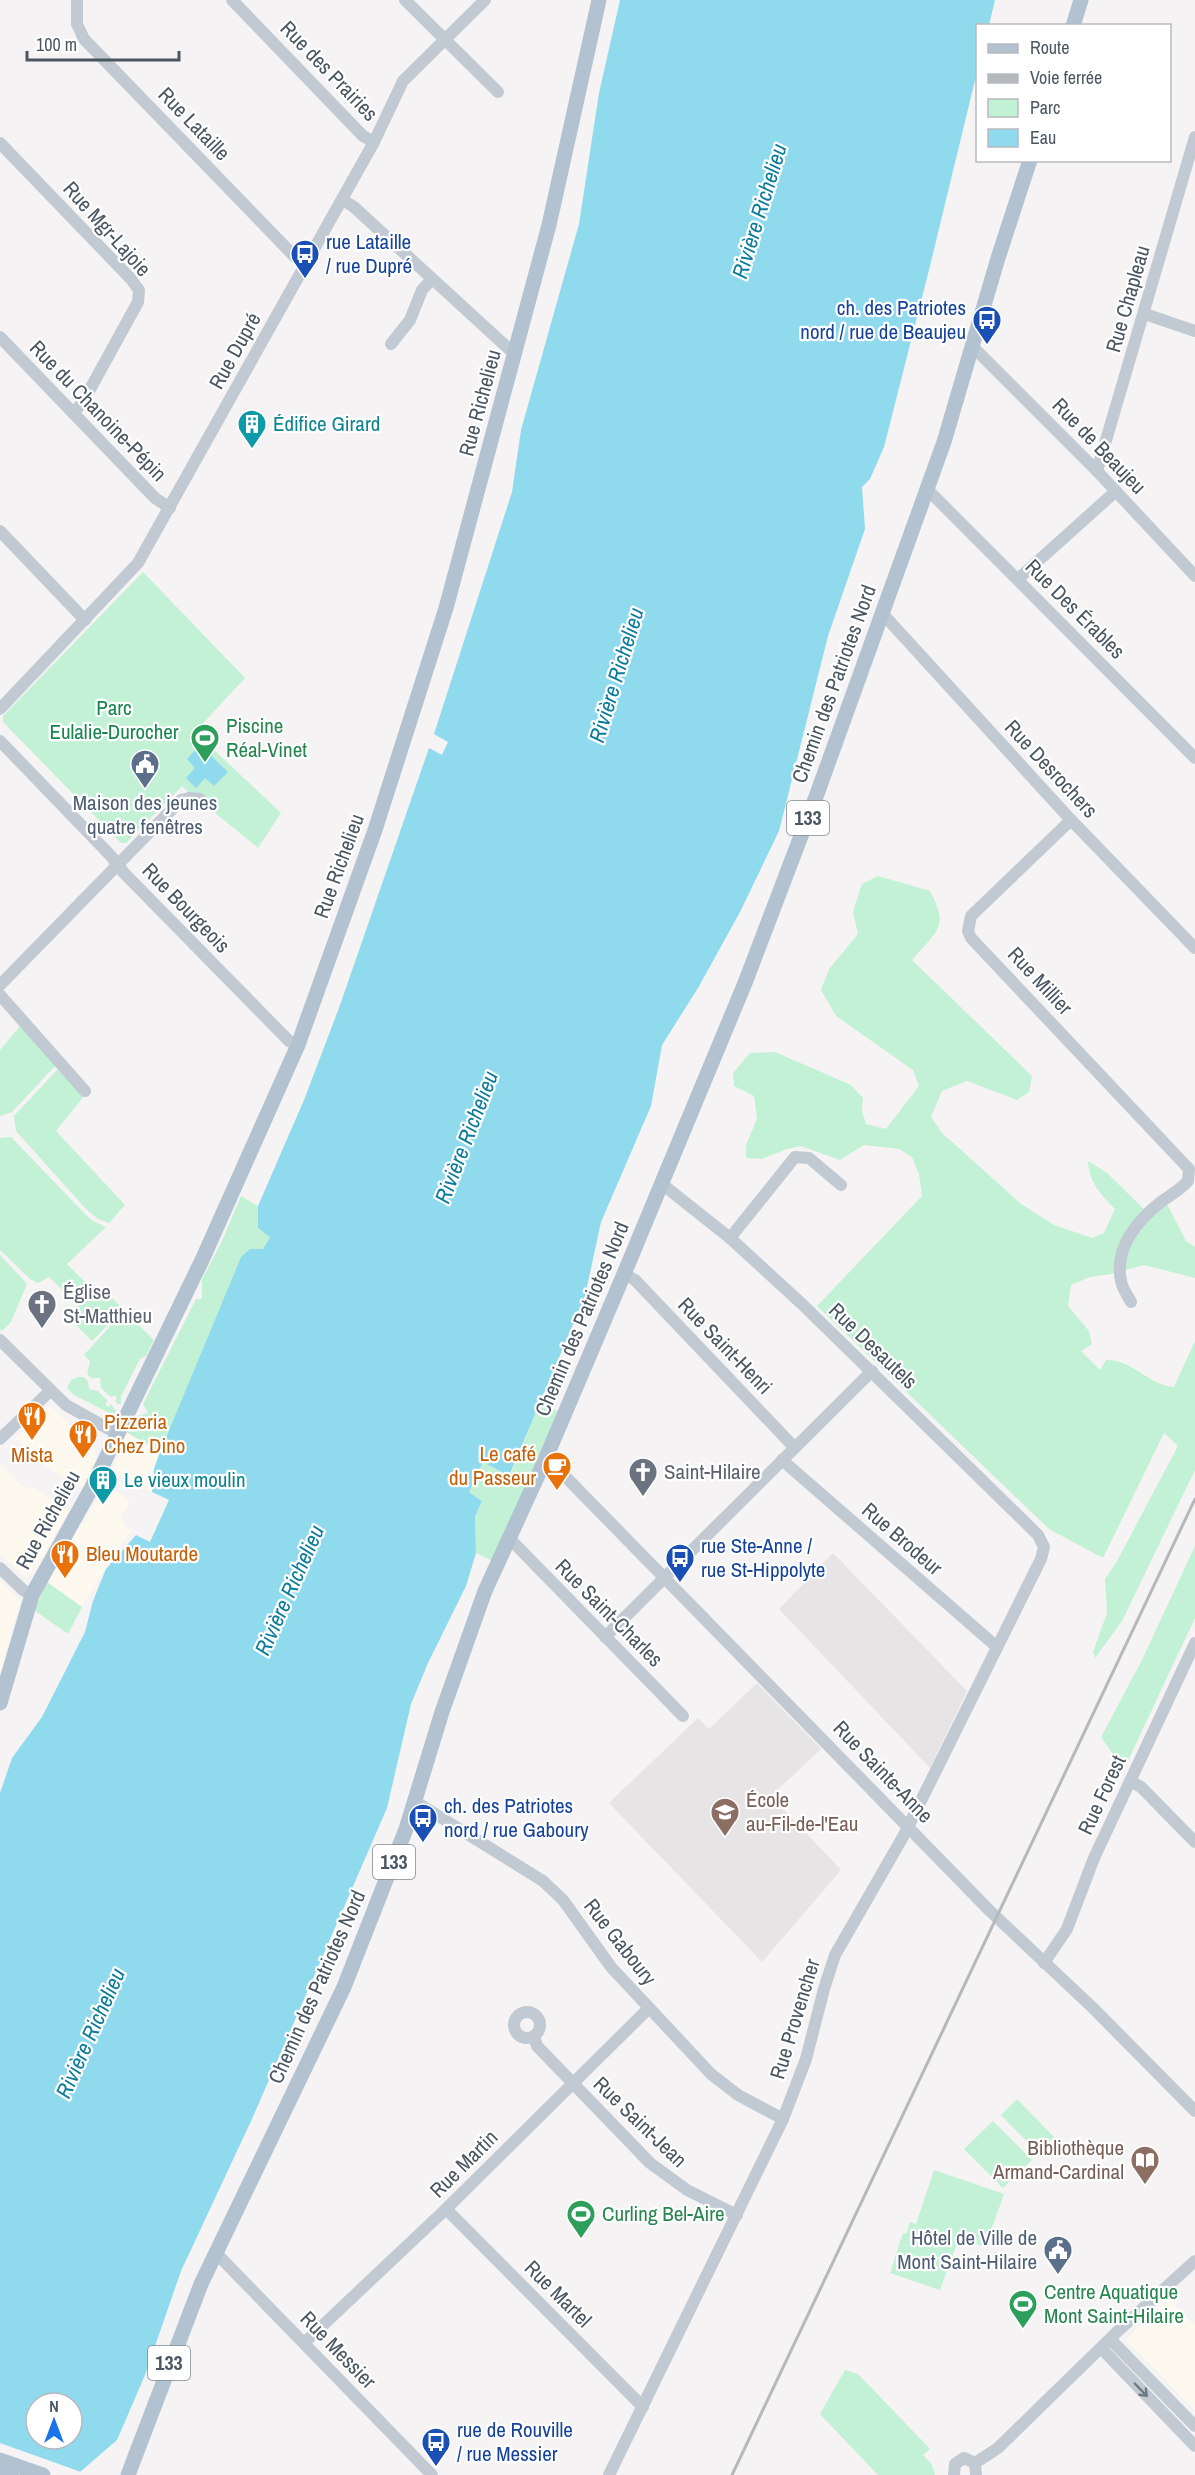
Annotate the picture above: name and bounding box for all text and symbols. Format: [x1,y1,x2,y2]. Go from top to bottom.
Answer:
street label: Rue des Prairies [274,14,385,127]
scale bar [27,24,178,62]
legend [976,24,1171,162]
text: 100 m [36,32,77,57]
text: Route [1030,35,1069,60]
text: Voie ferrée [1030,65,1102,90]
street label: Rue Lataille [152,81,237,167]
text: Parc [1030,95,1060,120]
text: Eau [1030,125,1056,150]
water label: Rivière Richelieu [724,140,794,282]
street label: Rue Mgr-Lajoie [57,175,158,282]
place label: rue Lataille / rue Dupré [326,227,412,280]
bus stop icon: rue Lataille / rue Dupré [289,238,321,280]
street label: Rue Chapleau [1098,242,1157,356]
place label: ch. des Patriotes nord / rue de Beaujeu [800,293,966,346]
bus stop icon: ch. des Patriotes nord / rue de Beaujeu [971,304,1003,346]
street label: Rue Dupré [202,307,267,394]
street label: Rue du Chanoine-Pépin [23,334,173,488]
street label: Rue Richelieu [451,346,508,459]
street label: Rue de Beaujeu [1046,391,1153,500]
building icon: Édifice Girard [236,408,268,450]
place label: Édifice Girard [273,409,380,438]
street label: Rue Des Érables [1019,552,1132,665]
street label: Chemin des Patriotes Nord [784,581,883,787]
water label: Rivière Richelieu [581,604,651,746]
park label: Parc Eulalie-Durocher [49,693,179,746]
place label: Piscine Réal-Vinet [226,711,307,764]
street label: Rue Desrochers [998,713,1104,824]
sports icon: Piscine Réal-Vinet [189,722,221,764]
public building icon: Maison des jeunes quatre fenêtres [129,748,161,790]
place label: Maison des jeunes quatre fenêtres [73,788,217,841]
road number: 133 [787,801,829,835]
street label: Rue Richelieu [306,810,371,922]
street label: Rue Bourgeois [136,856,237,959]
street label: Rue Millier [1001,940,1080,1021]
water label: Rivière Richelieu [427,1067,505,1207]
street label: Chemin des Patriotes Nord [527,1217,636,1421]
place label: Église St-Matthieu [63,1277,152,1330]
church icon: Église St-Matthieu [26,1288,58,1330]
street label: Rue Saint-Henri [672,1291,779,1400]
street label: Rue Desautels [823,1296,924,1395]
restaurant icon: Mista [16,1400,48,1442]
place label: Pizzeria Chez Dino [104,1407,185,1460]
restaurant icon: Pizzeria Chez Dino [67,1418,99,1460]
place label: Le café du Passeur [449,1439,536,1492]
place label: Mista [11,1440,53,1469]
cafe icon: Le café du Passeur [541,1450,573,1492]
church icon: Saint-Hilaire [627,1456,659,1498]
place label: Saint-Hilaire [664,1457,761,1486]
building icon: Le vieux moulin [87,1464,119,1506]
street label: Rue Richelieu [8,1465,87,1575]
place label: Le vieux moulin [124,1465,246,1494]
street label: Rue Brodeur [856,1496,949,1582]
water label: Rivière Richelieu [247,1520,331,1660]
place label: rue Ste-Anne / rue St-Hippolyte [701,1531,825,1584]
restaurant icon: Bleu Moutarde [49,1538,81,1580]
place label: Bleu Moutarde [86,1539,198,1568]
bus stop icon: rue Ste-Anne / rue St-Hippolyte [664,1542,696,1584]
street label: Rue Saint-Charles [549,1552,670,1673]
street label: Rue Sainte-Anne [827,1714,940,1829]
street label: Rue Forest [1071,1750,1133,1839]
place label: École au-Fil-de-l'Eau [746,1785,858,1838]
place label: ch. des Patriotes nord / rue Gaboury [444,1791,589,1844]
school or university icon: École au-Fil-de-l'Eau [709,1796,741,1838]
bus stop icon: ch. des Patriotes nord / rue Gaboury [407,1802,439,1844]
road number: 133 [373,1845,415,1879]
street label: Chemin des Patriotes Nord [261,1886,372,2088]
street label: Rue Gaboury [577,1892,664,1991]
street label: Rue Provencher [762,1955,827,2083]
water label: Rivière Richelieu [48,1963,132,2103]
street label: Rue Saint-Jean [587,2070,693,2174]
street label: Rue Martin [423,2123,504,2204]
place label: Bibliothèque Armand-Cardinal [992,2133,1124,2186]
library icon: Bibliothèque Armand-Cardinal [1129,2144,1161,2186]
sports icon: Curling Bel-Aire [565,2198,597,2240]
place label: Curling Bel-Aire [602,2199,725,2228]
place label: Hôtel de Ville de Mont Saint-Hilaire [897,2223,1037,2276]
public building icon: Hôtel de Ville de Mont Saint-Hilaire [1042,2234,1074,2276]
street label: Rue Martel [518,2254,598,2334]
place label: Centre Aquatique Mont Saint-Hilaire [1044,2277,1184,2330]
sports icon: Centre Aquatique Mont Saint-Hilaire [1007,2288,1039,2330]
street label: Rue Messier [294,2304,383,2395]
road number: 133 [148,2346,190,2380]
one-way arrow [1134,2383,1149,2398]
north arrow [24,2391,84,2451]
text: N [49,2395,59,2417]
place label: rue de Rouville / rue Messier [457,2415,573,2468]
bus stop icon: rue de Rouville / rue Messier [420,2426,452,2468]

